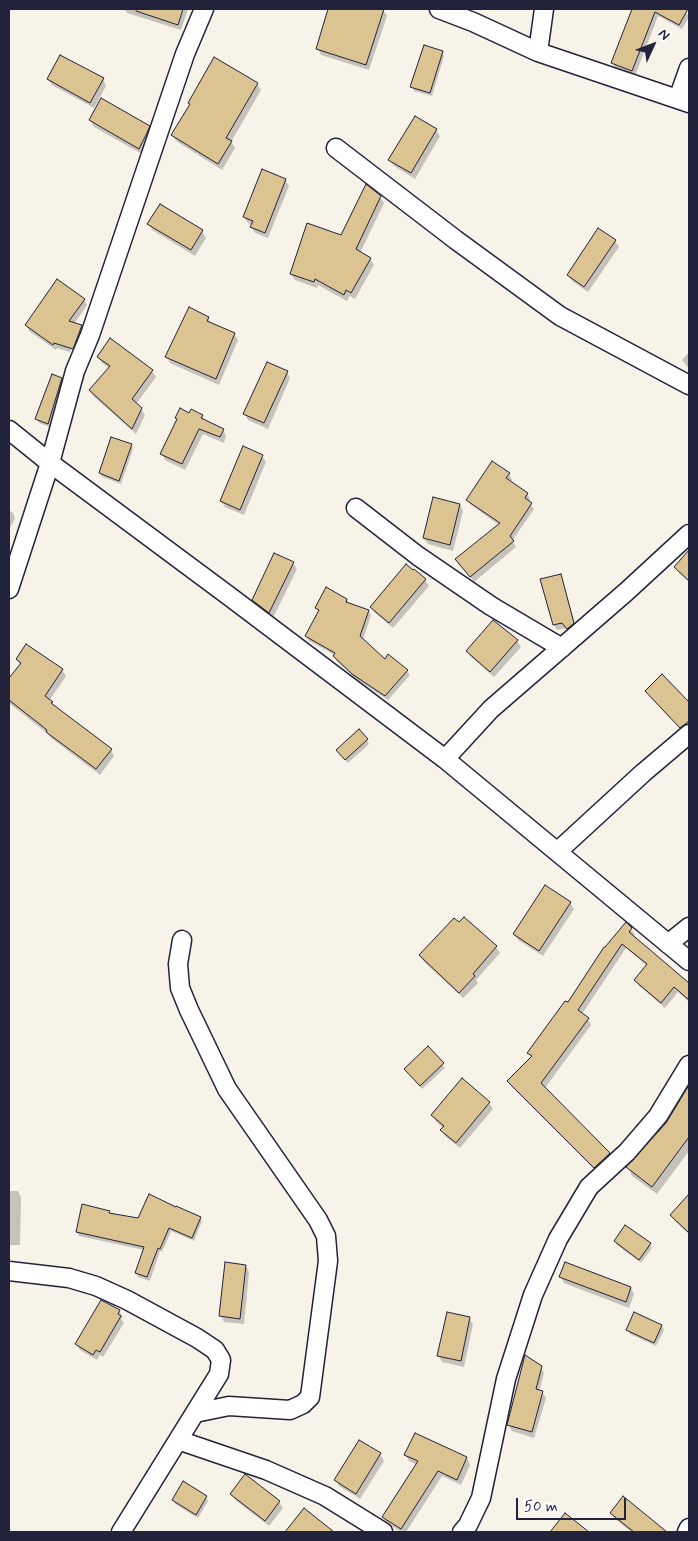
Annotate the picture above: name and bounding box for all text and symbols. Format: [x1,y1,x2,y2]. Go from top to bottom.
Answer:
north arrow [628,20,678,70]
text: N [654,25,674,44]
scale bar [518,1488,628,1520]
text: 50 m [524,1497,558,1517]

